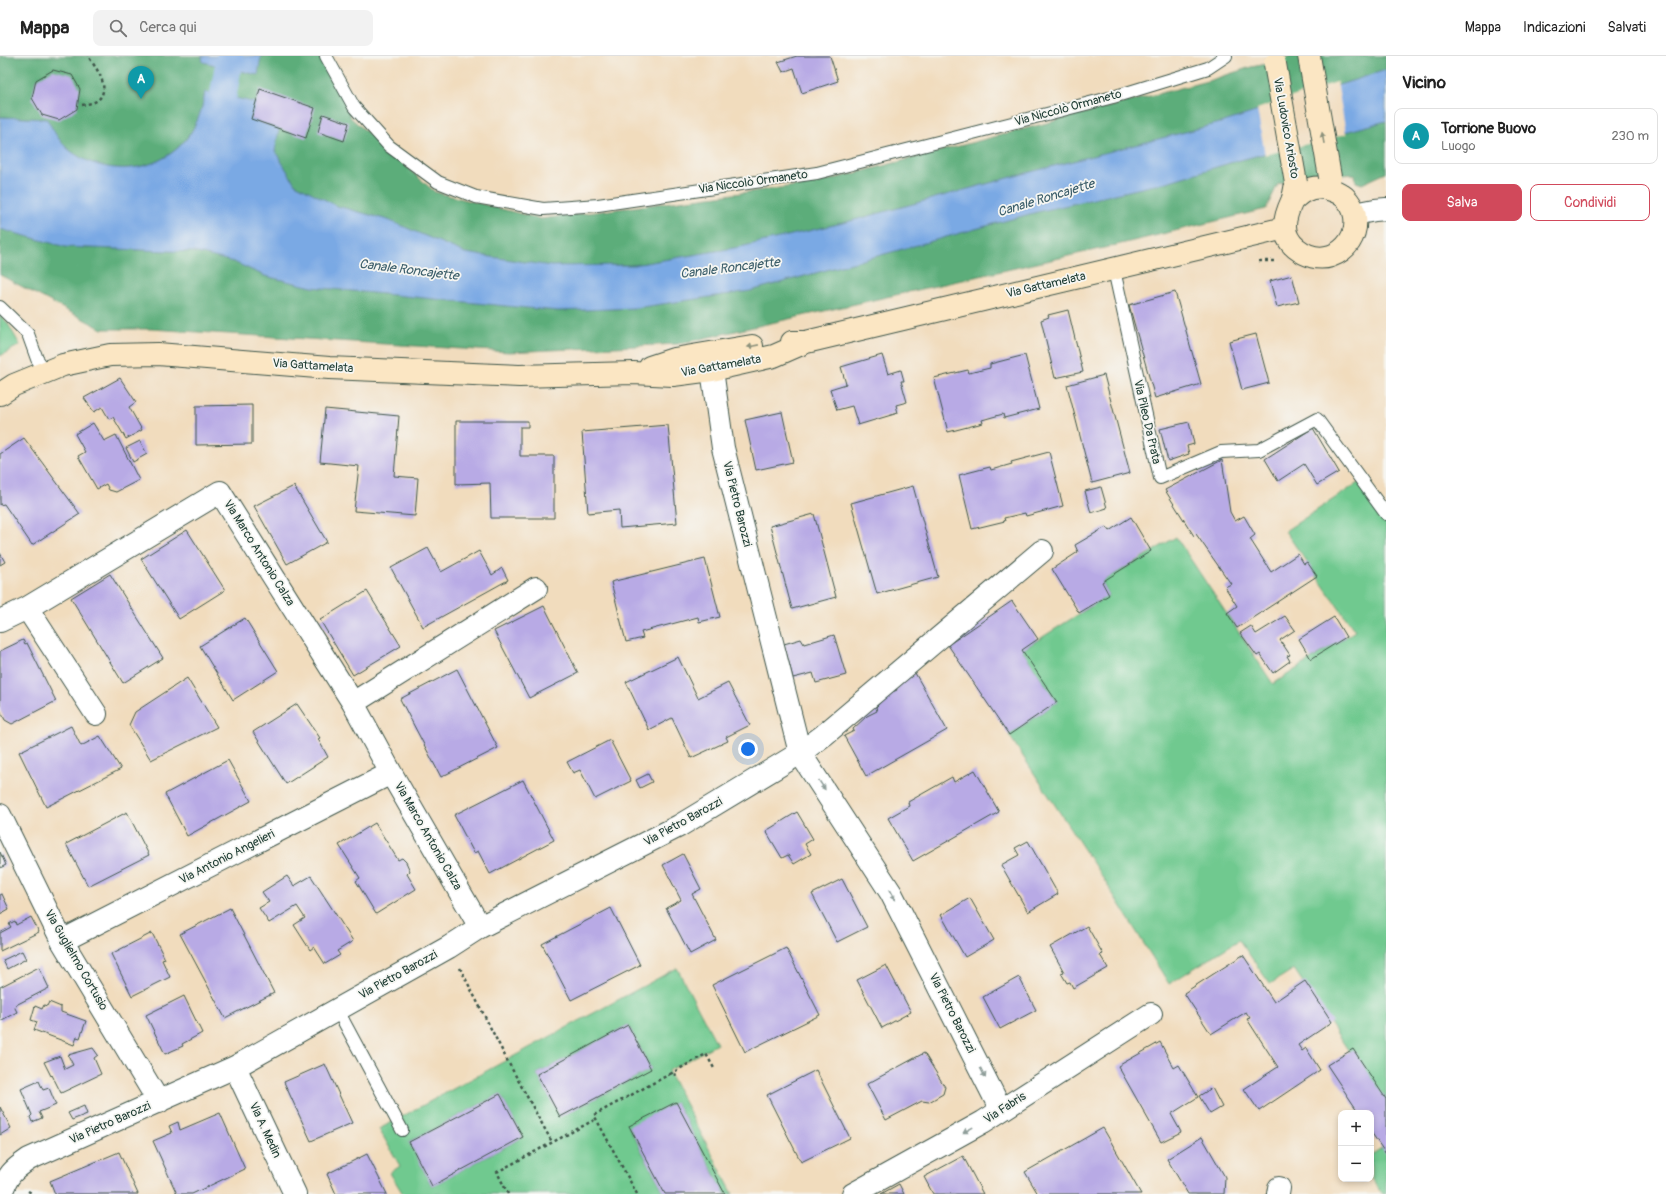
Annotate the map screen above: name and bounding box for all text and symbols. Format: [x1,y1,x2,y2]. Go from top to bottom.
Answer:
search box [93,10,373,46]
text: Mappa [20,16,69,40]
icon: search [107,17,129,39]
text: Cerca qui [139,18,196,37]
text: Mappa [1465,19,1501,36]
text: Indicazioni [1523,19,1585,36]
text: Salvati [1607,19,1646,36]
pin: A [128,66,154,99]
text: Vicino [1402,72,1446,93]
street label: Via Ludovico Ariosto [1270,76,1302,180]
street label: Via Niccolò Ormaneto [1013,86,1124,130]
text: Torrione Buovo [1441,119,1536,138]
text: A [1412,128,1420,144]
text: 230 m [1612,128,1649,144]
one-way arrow [1320,132,1326,144]
text: Luogo [1441,138,1475,154]
street label: Via Niccolò Ormaneto [697,167,809,197]
water label: Canale Roncajette [996,175,1098,220]
button: Salva [1402,184,1522,221]
button: Condividi [1530,184,1650,221]
water label: Canale Roncajette [679,254,782,282]
water label: Canale Roncajette [358,256,461,284]
street label: Via Gattamelata [1005,268,1088,301]
one-way arrow [747,343,760,349]
street label: Via Gattamelata [680,352,763,380]
street label: Via Gattamelata [272,356,354,376]
street label: Via Pileo Da Prata [1130,378,1164,466]
street label: Via Pietro Barozzi [719,460,755,548]
street label: Via Marco Antonio Calza [220,497,298,609]
your location [738,739,758,759]
street label: Via Marco Antonio Calza [391,779,465,893]
one-way arrow [818,780,826,791]
street label: Via Pietro Barozzi [641,794,725,850]
street label: Via Antonio Angelieri [177,826,277,888]
one-way arrow [888,889,895,901]
street label: Via Guglielmo Cortusio [41,907,111,1014]
street label: Via Pietro Barozzi [356,947,440,1003]
street label: Via Pietro Barozzi [925,971,979,1055]
one-way arrow [979,1067,986,1079]
street label: Via Fabris [981,1088,1029,1127]
street label: Via Pietro Barozzi [67,1098,153,1148]
street label: Via A. Medin [246,1100,285,1160]
map controls [1338,1110,1374,1182]
button: + [1338,1110,1374,1146]
one-way arrow [962,1127,974,1134]
button: − [1338,1146,1374,1182]

